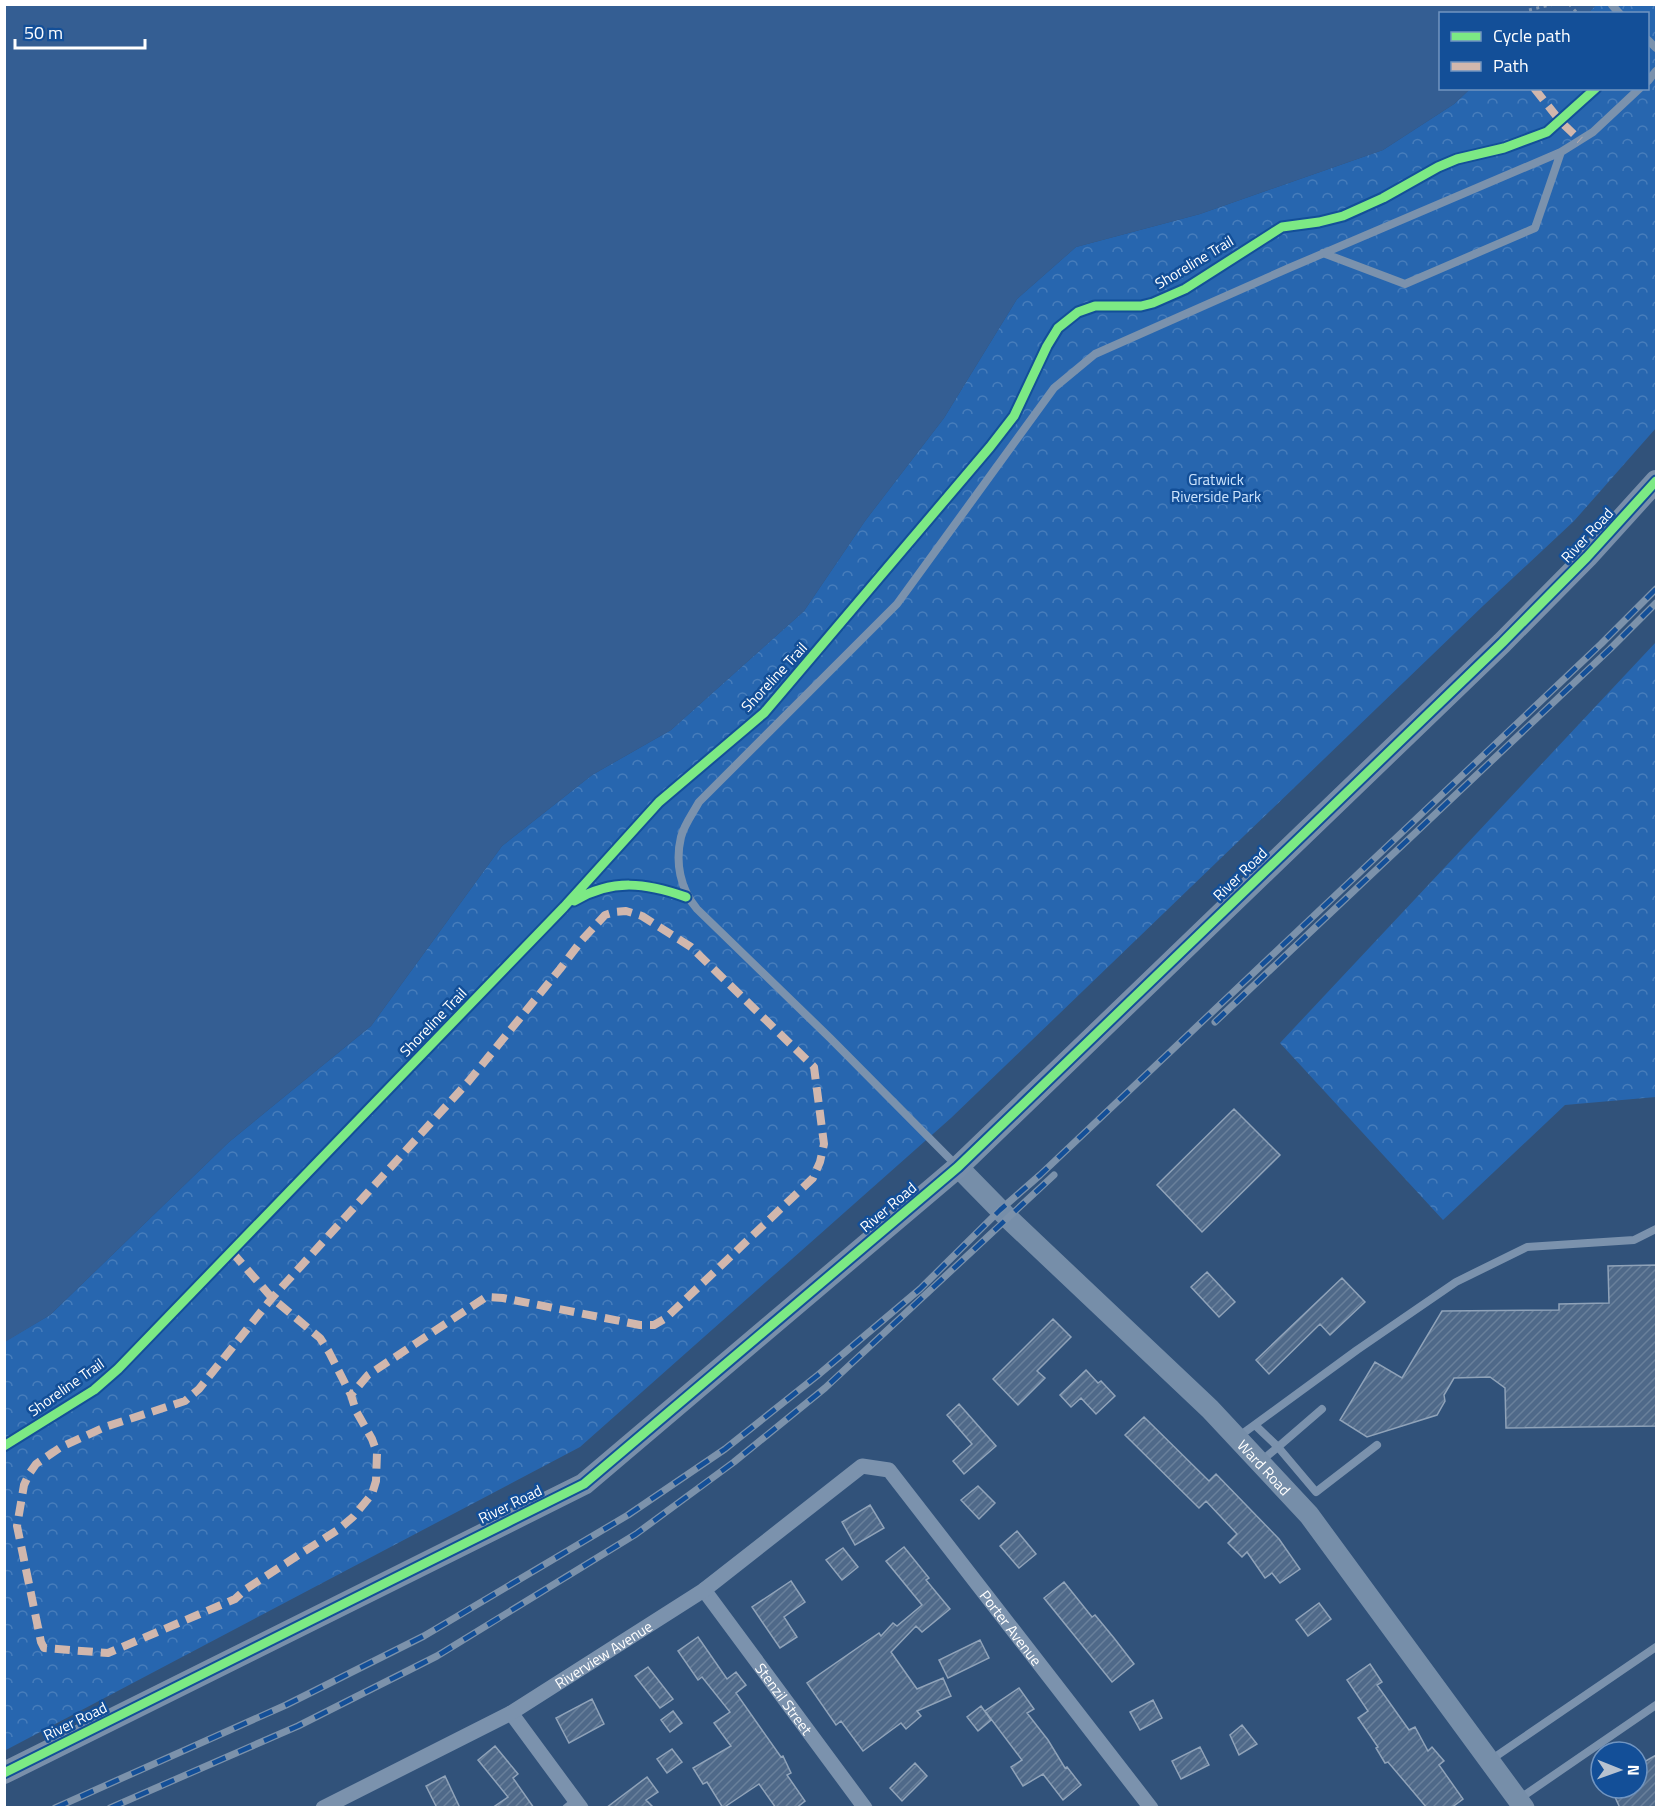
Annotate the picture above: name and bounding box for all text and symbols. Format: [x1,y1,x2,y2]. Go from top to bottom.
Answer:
scale bar [15,12,146,50]
legend [1439,12,1649,90]
text: 50 m [24,19,63,46]
text: Cycle path [1493,22,1571,49]
text: Path [1493,52,1529,79]
street label: Shoreline Trail [1150,229,1238,295]
park label: Gratwick Riverside Park [1171,468,1261,508]
street label: River Road [1555,502,1619,568]
street label: Shoreline Trail [735,637,813,717]
street label: River Road [1207,842,1273,906]
street label: Shoreline Trail [394,982,472,1062]
street label: River Road [855,1176,921,1238]
street label: Shoreline Trail [23,1352,109,1422]
street label: Ward Road [1232,1434,1296,1500]
street label: River Road [474,1479,546,1529]
street label: Porter Avenue [974,1585,1048,1670]
street label: Riverview Avenue [550,1614,657,1694]
street label: Stenzil Street [750,1658,819,1740]
street label: River Road [39,1696,111,1746]
north arrow [1589,1740,1649,1800]
text: N [1622,1765,1646,1776]

